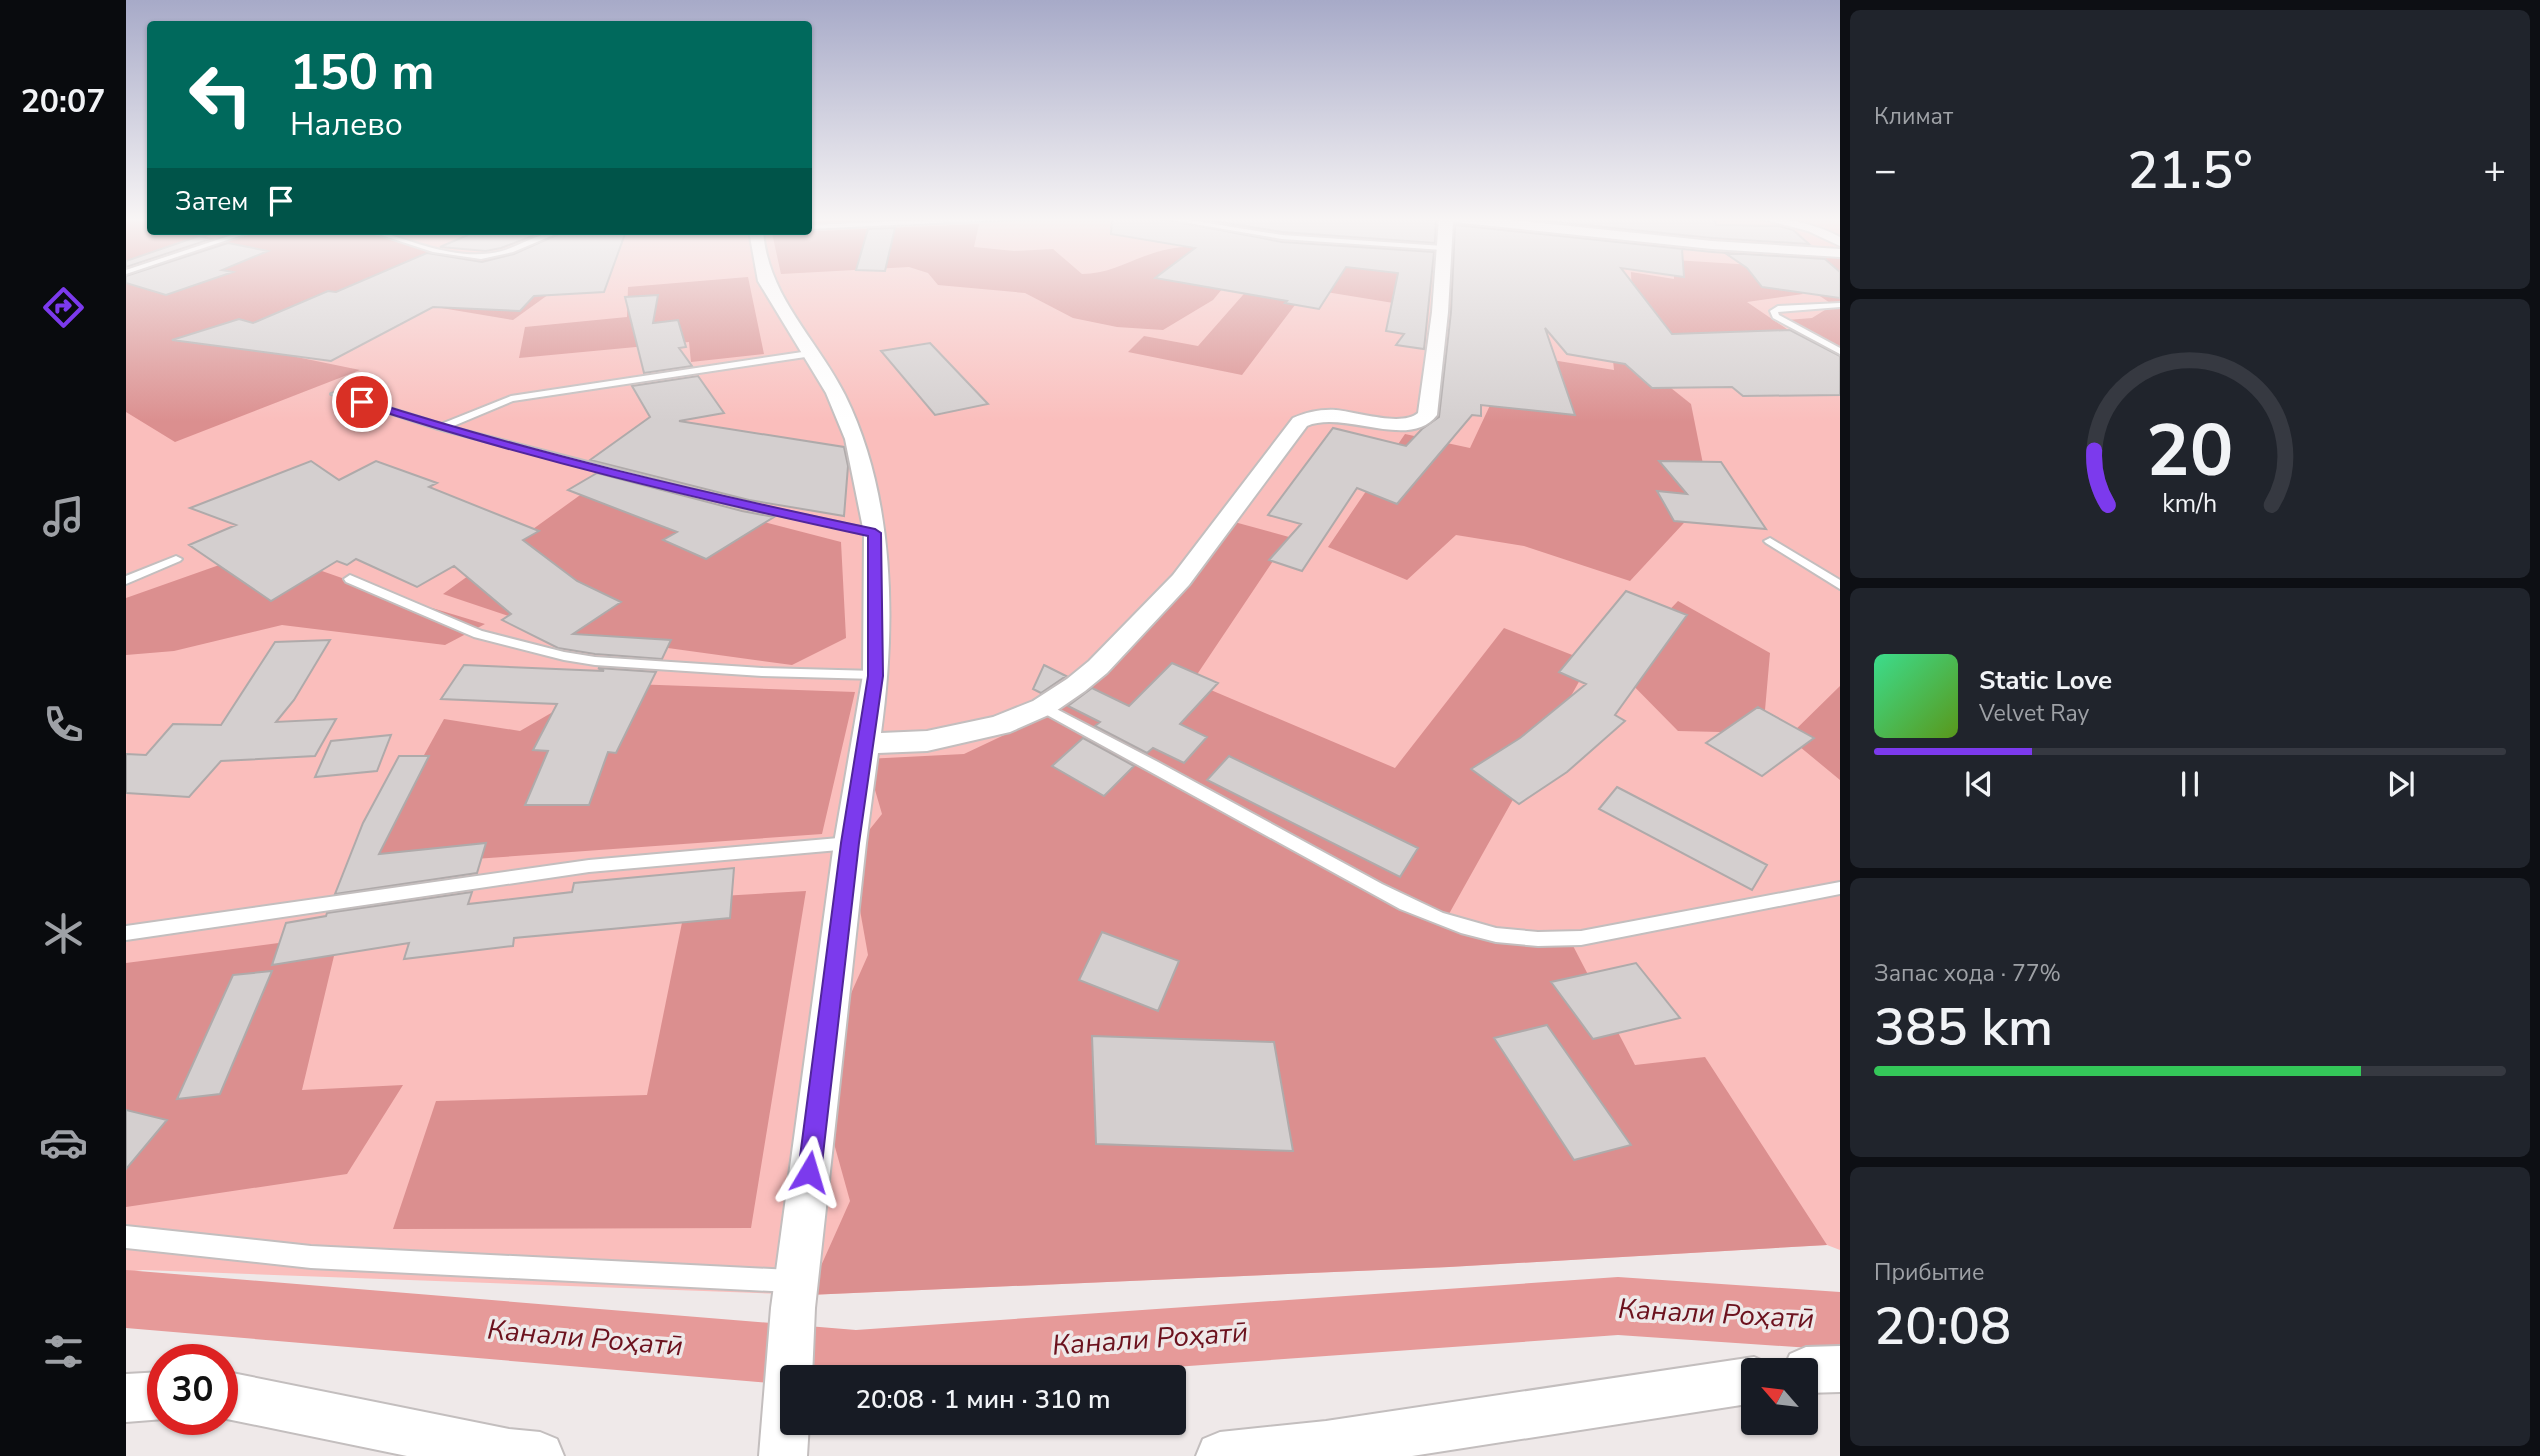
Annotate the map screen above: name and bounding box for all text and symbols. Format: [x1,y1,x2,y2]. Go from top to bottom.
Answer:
text: 150 m [290,39,434,106]
icon: left [175,49,266,140]
text: 20:07 [21,80,105,123]
text: Климат [1874,101,1953,132]
text: Налево [290,103,403,146]
text: 21.5° [2127,135,2253,206]
text: − [1874,145,1897,196]
text: + [2483,145,2506,196]
icon: arrive [262,182,300,220]
text: Затем [175,184,248,219]
icon: directions [39,283,88,332]
pin [332,372,392,432]
icon: arrive [343,383,381,421]
text: 20 [2146,401,2234,501]
text: km/h [2162,487,2218,521]
icon: music [39,492,88,541]
text: Static Love [1979,663,2112,698]
text: Velvet Ray [1979,698,2089,729]
icon: phone [39,700,88,749]
icon: previous [1960,765,1998,803]
icon: pause [2171,765,2209,803]
icon: next [2382,765,2420,803]
icon: climate [39,909,88,958]
text: Запас хода · 77% [1874,958,2061,989]
text: 385 km [1874,992,2053,1063]
icon: car [39,1118,88,1167]
position arrow [772,1135,846,1209]
text: Прибытие [1874,1257,1984,1288]
water label: Канали Роҳатӣ [1617,1290,1815,1338]
text: 20:08 [1874,1291,2011,1362]
water label: Канали Роҳатӣ [486,1311,684,1365]
water label: Канали Роҳатӣ [1051,1313,1249,1365]
icon: filters [39,1327,88,1376]
speed limit sign: 30 [147,1344,238,1435]
north arrow [1741,1358,1818,1435]
map controls [1741,1358,1818,1435]
text: 20:08 · 1 мин · 310 m [855,1382,1111,1417]

